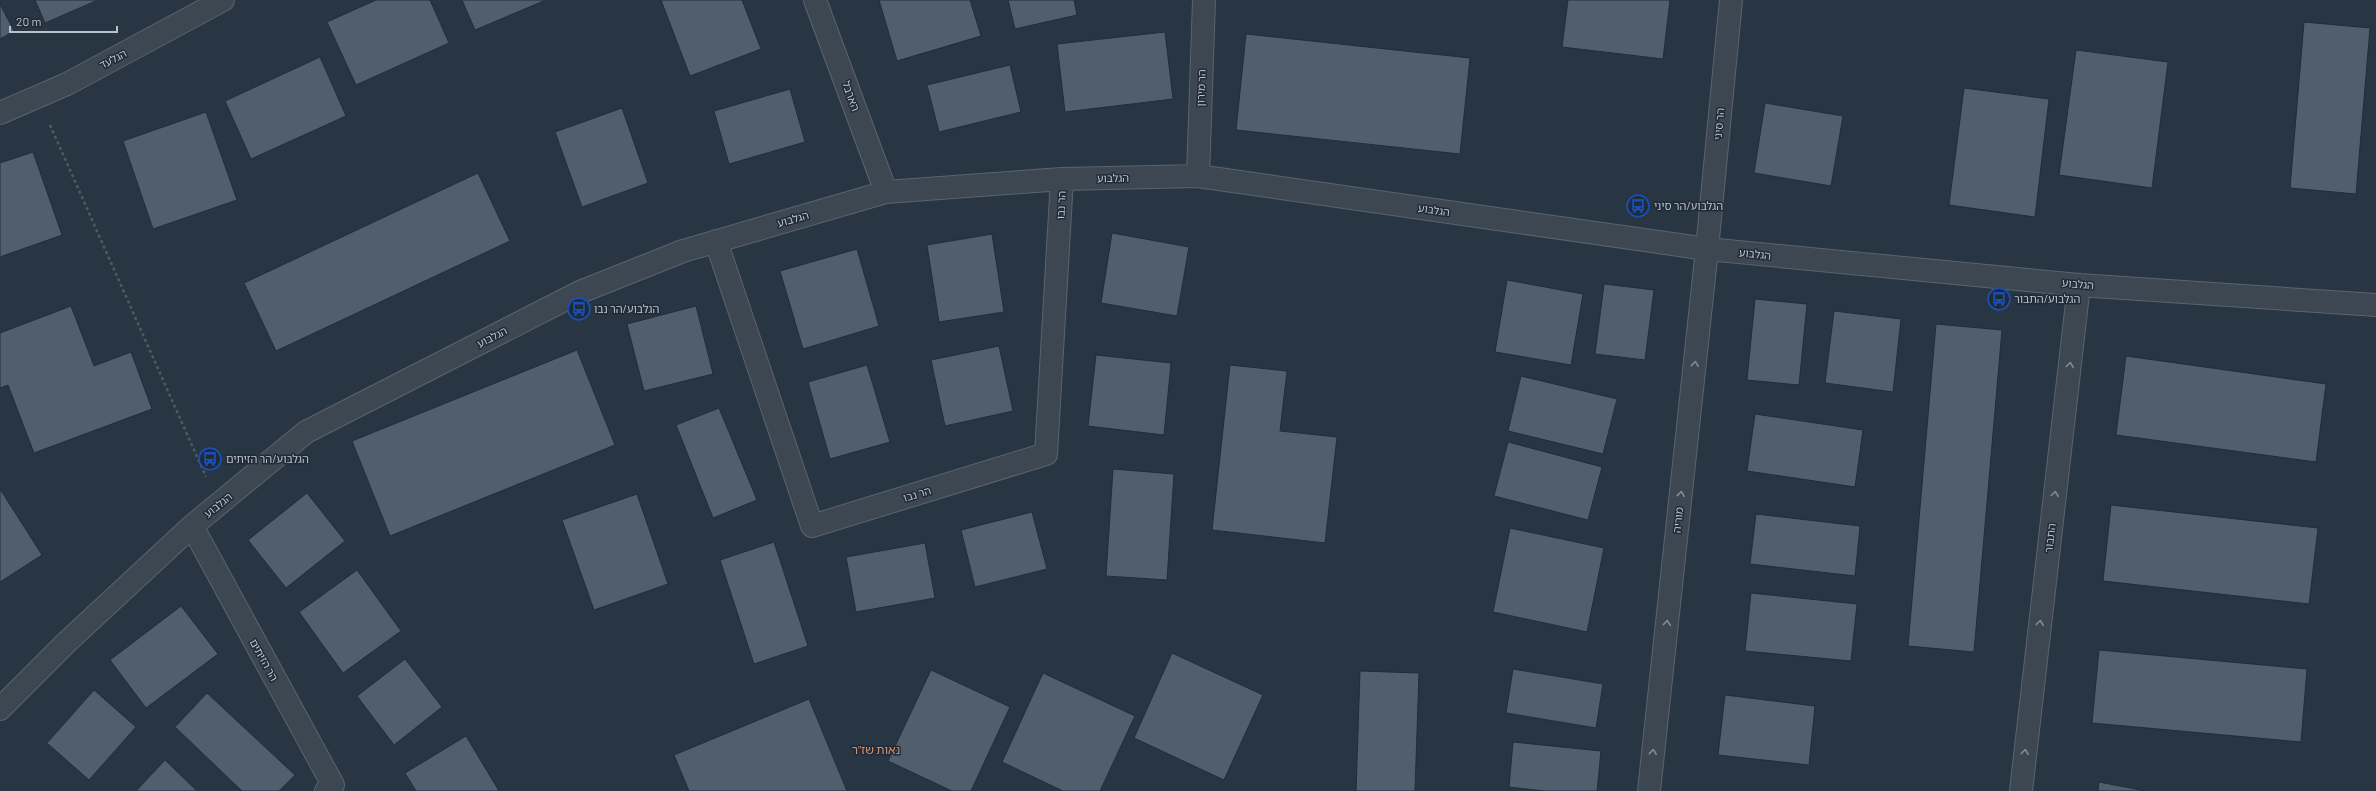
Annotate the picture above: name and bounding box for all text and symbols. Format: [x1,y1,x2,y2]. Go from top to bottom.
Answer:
scale bar [10,8,117,34]
text: 20 m [16,14,42,28]
street label: הגלעד [97,46,129,71]
street label: הר מירון [1193,69,1208,107]
street label: הארבל [840,79,863,113]
street label: הר סיני [1711,107,1726,141]
street label: הגלבוע [1097,171,1129,184]
street label: הר נבו [1053,190,1068,220]
bus stop icon: הגלבוע/הר סיני [1625,193,1651,219]
place label: הגלבוע/הר סיני [1654,199,1723,212]
street label: הגלבוע [1417,201,1451,218]
street label: הגלבוע [776,208,810,229]
street label: הגלבוע [1738,245,1772,262]
street label: הגלבוע [2061,276,2095,291]
bus stop icon: הגלבוע/התבור [1986,286,2012,312]
place label: הגלבוע/התבור [2014,292,2080,305]
bus stop icon: הגלבוע/הר נבו [566,296,592,322]
place label: הגלבוע/הר נבו [594,302,659,315]
street label: הגלבוע [474,323,509,350]
one-way arrow [1690,361,1699,367]
one-way arrow [2065,362,2074,368]
bus stop icon: הגלבוע/הר הזיתים [197,446,223,472]
place label: הגלבוע/הר הזיתים [226,452,309,465]
street label: הר נבו [901,483,933,504]
street label: הגלבוע [201,489,234,520]
one-way arrow [1676,491,1685,497]
one-way arrow [2050,491,2059,497]
street label: מוריה [1670,506,1685,534]
street label: התבור [2041,522,2058,553]
one-way arrow [1662,620,1671,626]
one-way arrow [2035,620,2044,626]
street label: הר הזיתים [248,636,281,683]
district label: נאות שז"ר [852,742,900,756]
one-way arrow [1648,749,1657,755]
one-way arrow [2020,749,2029,755]

